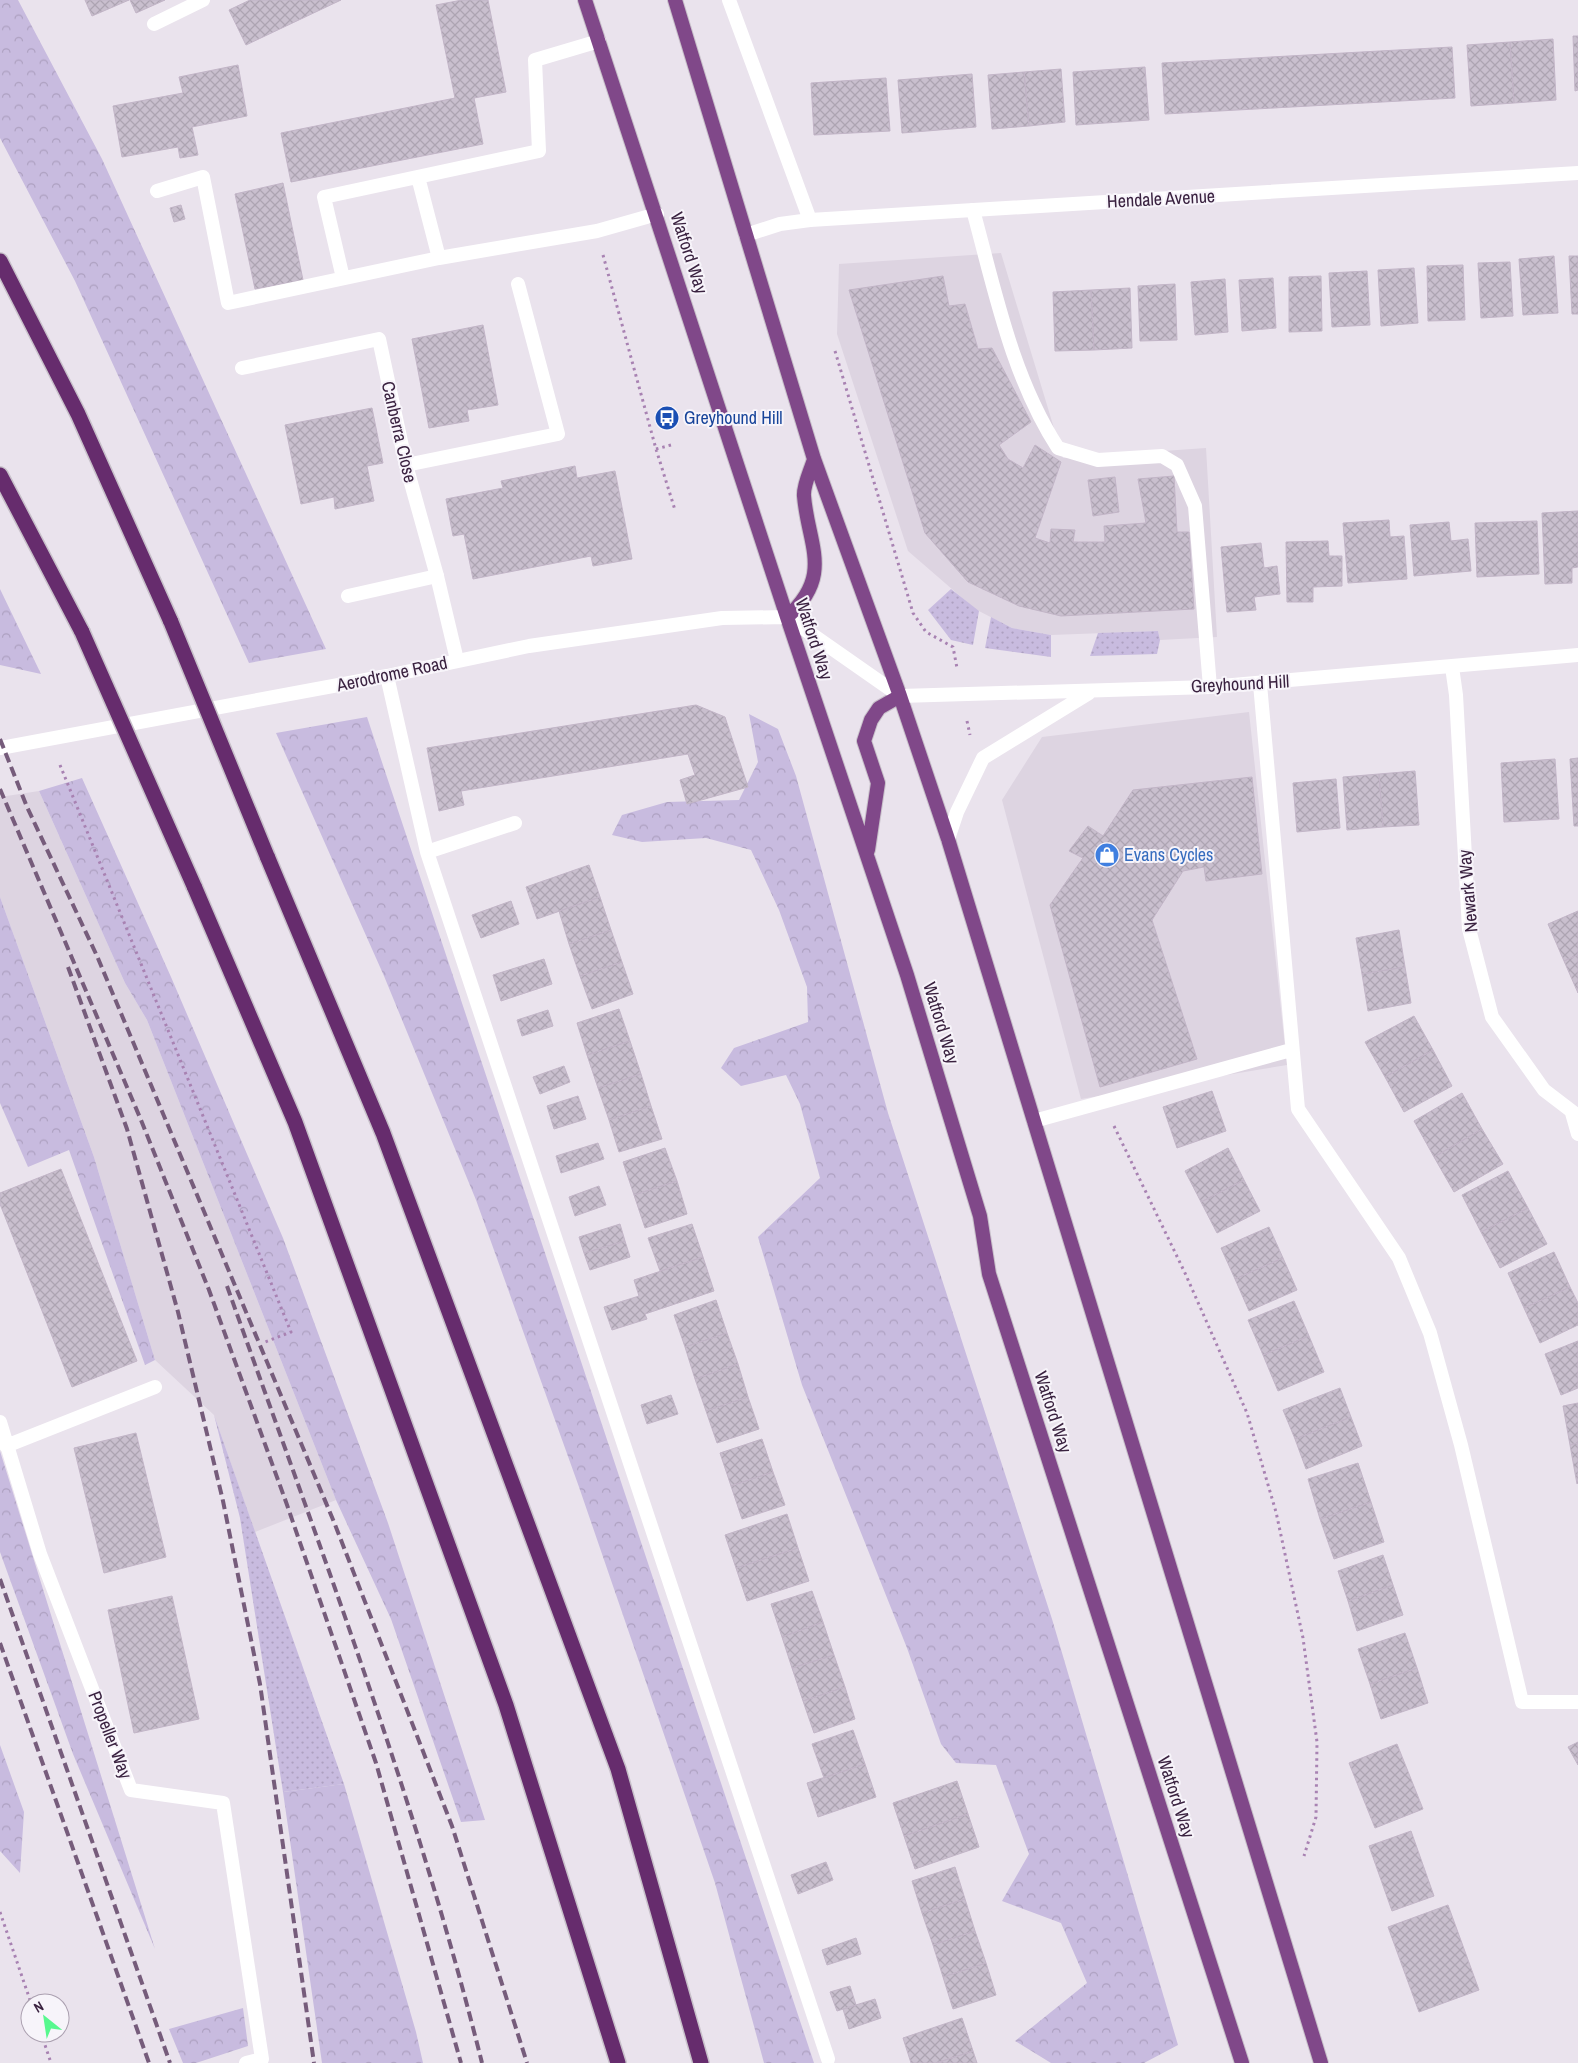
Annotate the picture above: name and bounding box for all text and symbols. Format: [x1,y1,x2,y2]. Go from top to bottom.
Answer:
street label: Hendale Avenue [1106,183,1216,214]
street label: Watford Way [665,209,715,297]
street label: Canberra Close [376,379,423,485]
bus stop icon: Greyhound Hill [654,405,680,431]
place label: Greyhound Hill [684,405,782,430]
street label: Watford Way [790,595,840,683]
street label: Aerodrome Road [333,650,449,698]
street label: Greyhound Hill [1190,668,1290,699]
shop icon: Evans Cycles [1094,842,1120,868]
place label: Evans Cycles [1124,842,1213,867]
street label: Newark Way [1451,848,1484,934]
street label: Watford Way [917,979,966,1067]
street label: Watford Way [1029,1368,1079,1456]
street label: Propeller Way [82,1687,139,1783]
street label: Watford Way [1152,1753,1202,1841]
north arrow [20,1993,70,2043]
text: N [30,1997,47,2017]

